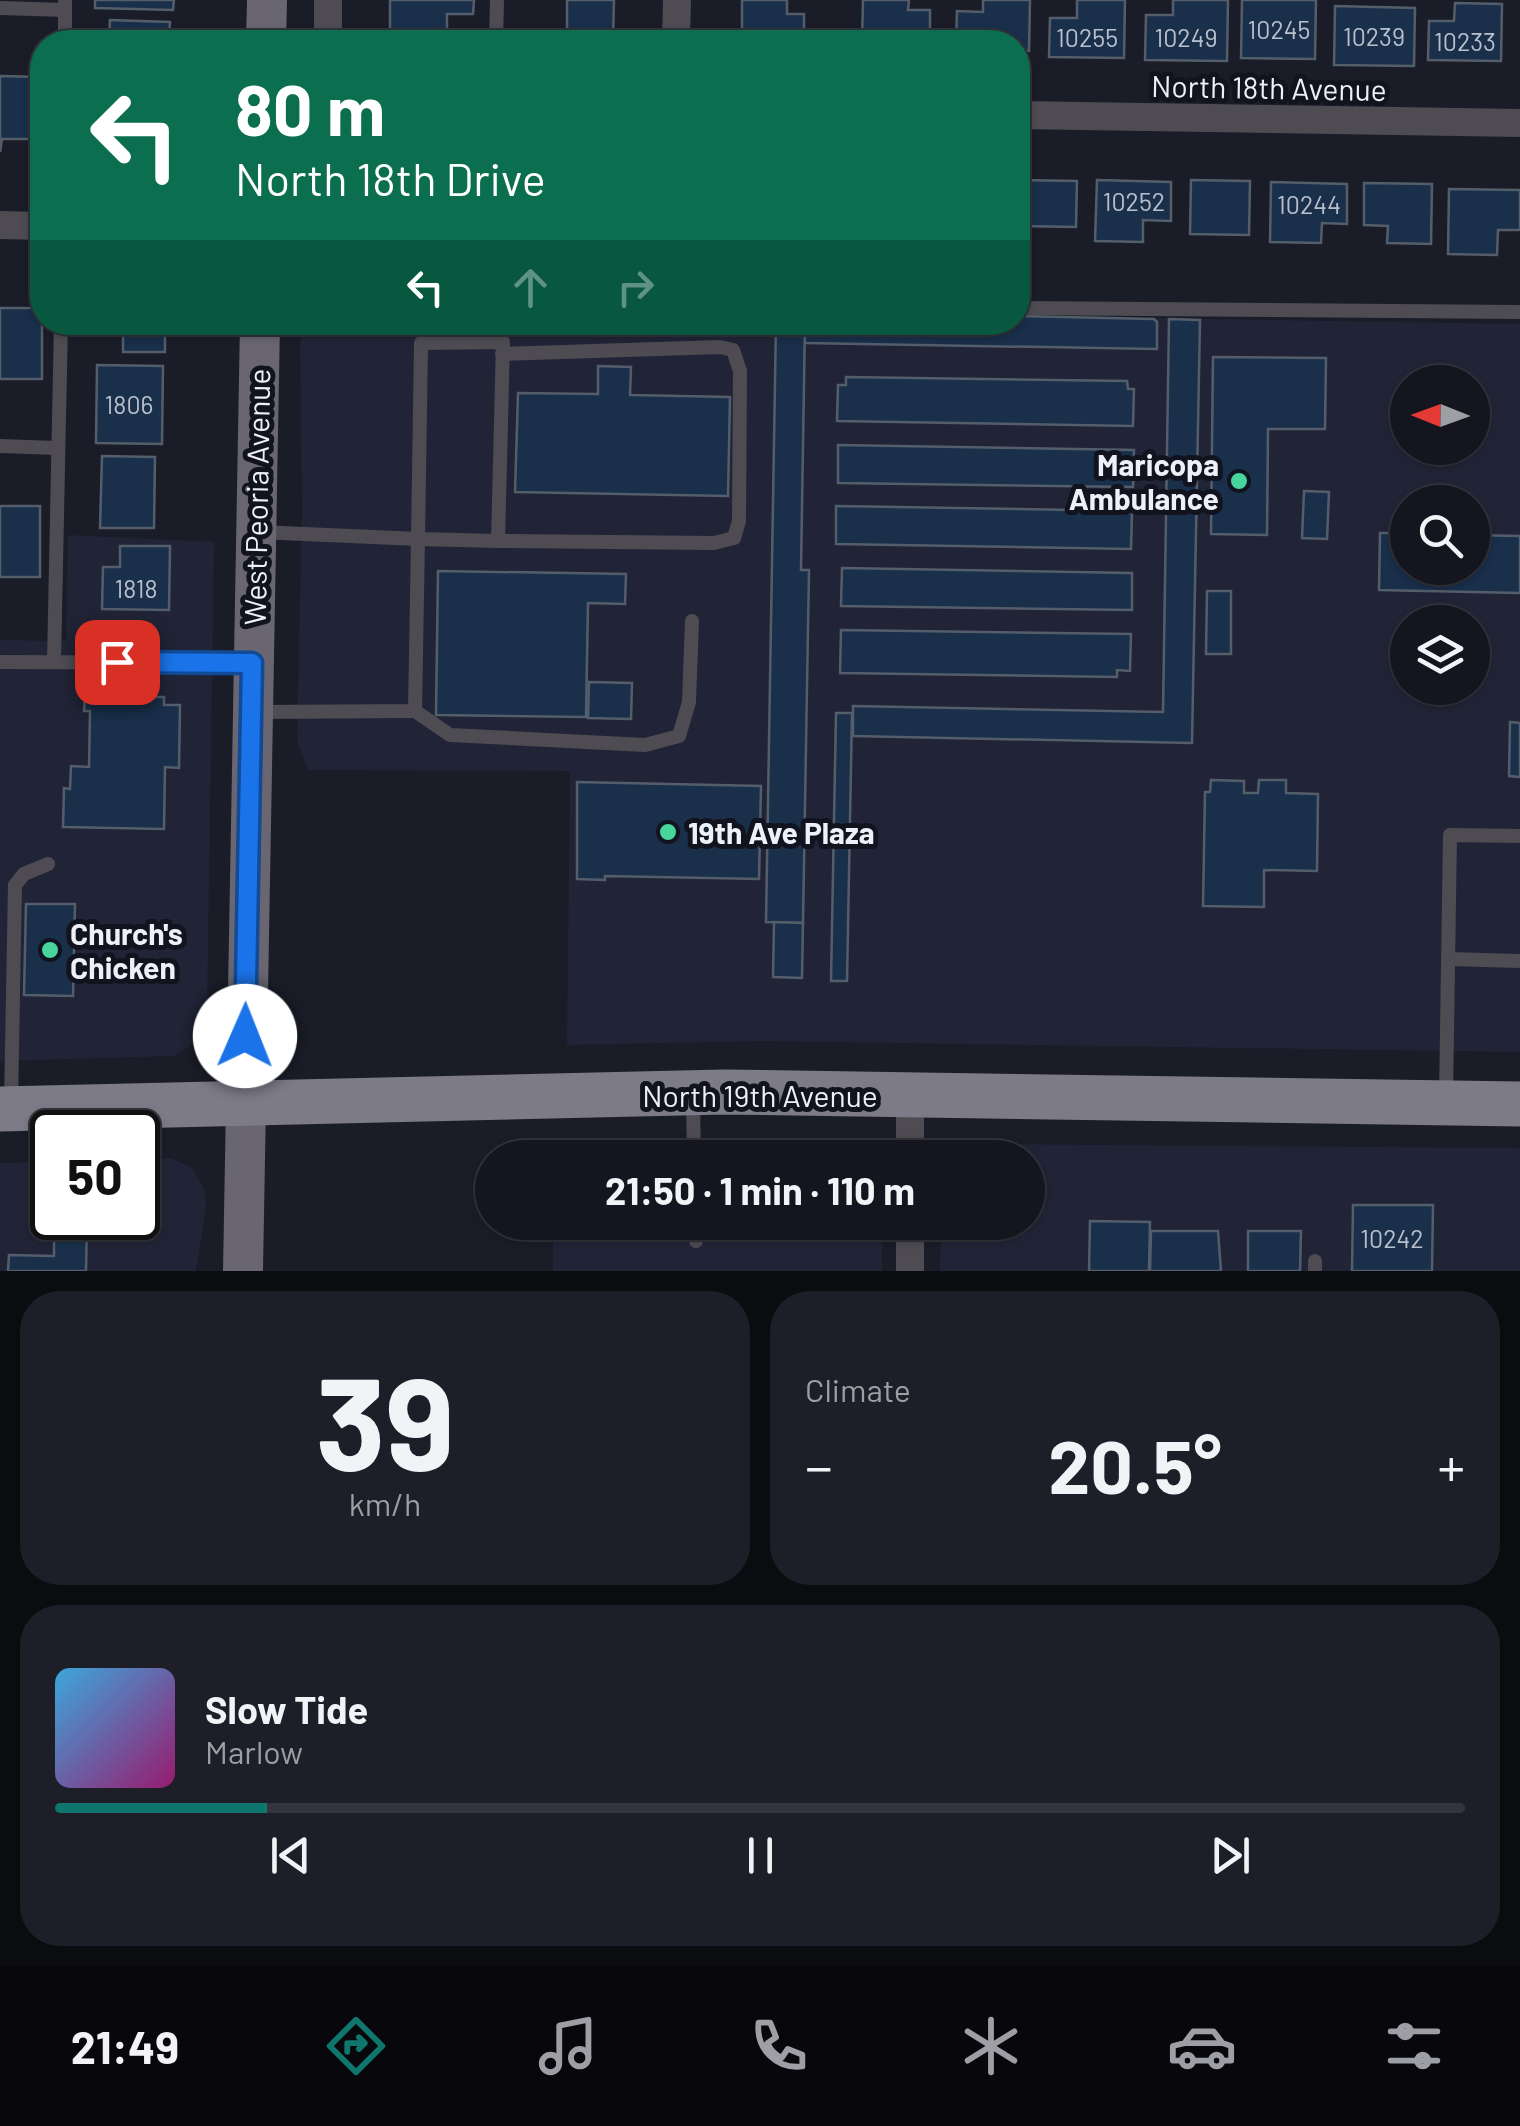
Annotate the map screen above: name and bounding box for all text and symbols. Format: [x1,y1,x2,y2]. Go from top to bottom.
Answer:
house number: 10245 [1248,14,1310,44]
house number: 10239 [1343,21,1405,51]
house number: 10255 [1056,22,1118,52]
house number: 10249 [1154,22,1218,52]
house number: 10233 [1434,26,1496,56]
text: 80 m [235,66,385,150]
street label: North 18th Avenue [1151,67,1387,107]
icon: left [70,70,200,200]
text: North 18th Drive [235,151,546,205]
house number: 10252 [1103,186,1165,216]
house number: 10244 [1277,189,1341,219]
icon: left [398,260,453,315]
icon: ahead [503,260,558,315]
icon: right [608,260,663,315]
north arrow [1390,365,1490,465]
map controls [1390,365,1490,705]
street label: West Peoria Avenue [236,368,276,626]
house number: 1806 [105,389,153,419]
place label: Maricopa Ambulance [1069,446,1219,516]
marker: Maricopa Ambulance [1228,470,1250,492]
button: search [1390,485,1490,585]
house number: 1818 [115,573,157,603]
button: layers [1390,605,1490,705]
pin [75,620,160,705]
icon: arrive [90,635,145,690]
place label: 19th Ave Plaza [688,814,875,850]
marker: 19th Ave Plaza [657,821,679,843]
place label: Church's Chicken [70,915,183,985]
marker: Church's Chicken [39,939,61,961]
position arrow [193,984,297,1088]
street label: North 19th Avenue [642,1077,878,1113]
speed limit sign: 50 [30,1110,160,1240]
text: 21:50 · 1 min · 110 m [605,1167,915,1213]
house number: 10242 [1360,1223,1424,1253]
text: 39 [315,1341,455,1497]
text: Climate [805,1370,911,1408]
text: 20.5° [1048,1419,1222,1509]
text: − [805,1432,833,1498]
text: + [1437,1432,1465,1498]
text: km/h [349,1484,421,1522]
text: Slow Tide [205,1686,368,1732]
text: Marlow [205,1732,303,1770]
icon: previous [263,1828,318,1883]
icon: pause [733,1828,788,1883]
icon: next [1203,1828,1258,1883]
icon: directions [321,2011,391,2081]
icon: music [533,2011,603,2081]
icon: phone [744,2011,814,2081]
icon: climate [956,2011,1026,2081]
icon: car [1167,2011,1237,2081]
icon: filters [1379,2011,1449,2081]
text: 21:49 [71,2019,179,2073]

